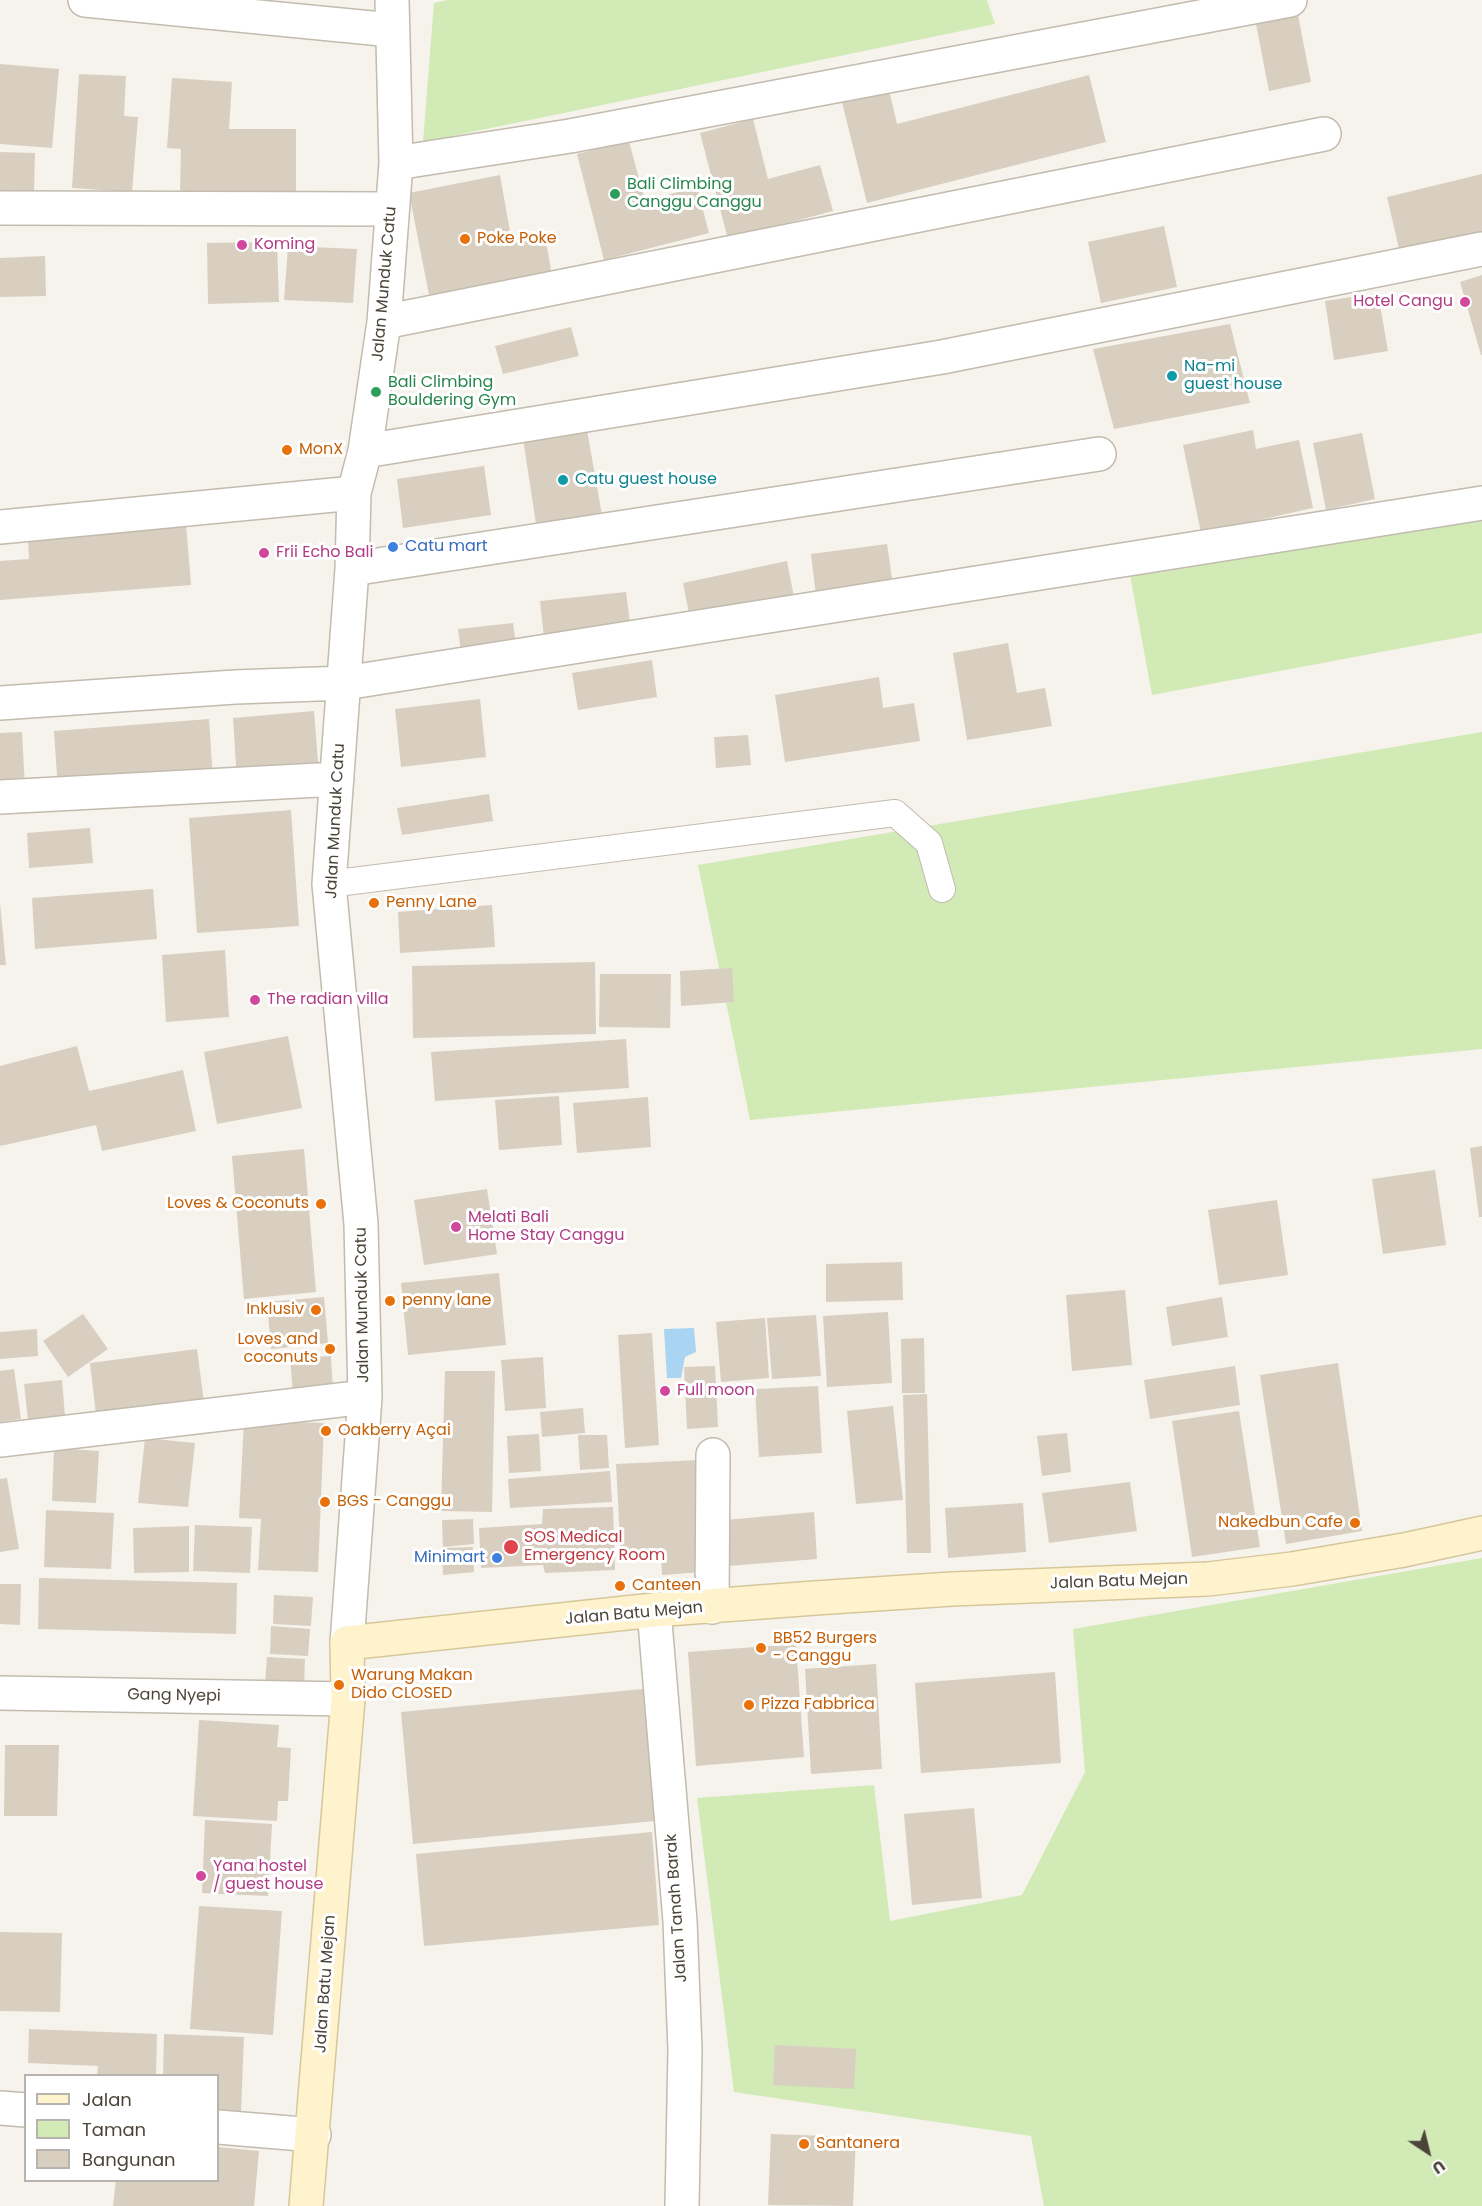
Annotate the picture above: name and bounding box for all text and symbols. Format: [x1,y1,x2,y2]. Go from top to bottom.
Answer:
place label: Bali Climbing Canggu Canggu [627,175,762,213]
marker: Bali Climbing Canggu Canggu [608,187,622,201]
street label: Jalan Munduk Catu [369,206,401,362]
place label: Poke Poke [477,229,557,249]
marker: Poke Poke [458,232,472,246]
place label: Koming [254,235,315,255]
marker: Koming [235,238,249,252]
place label: Hotel Cangu [1353,292,1453,312]
marker: Hotel Cangu [1458,295,1472,309]
place label: Na-mi guest house [1184,357,1282,395]
marker: Na-mi guest house [1165,369,1179,383]
place label: Bali Climbing Bouldering Gym [388,373,516,411]
marker: Bali Climbing Bouldering Gym [369,385,383,399]
place label: MonX [299,440,343,460]
marker: MonX [280,443,294,457]
place label: Catu guest house [575,470,717,490]
marker: Catu guest house [556,473,570,487]
place label: Catu mart [405,537,488,557]
marker: Catu mart [386,540,400,554]
place label: Frii Echo Bali [276,543,373,563]
marker: Frii Echo Bali [257,546,271,560]
street label: Jalan Munduk Catu [322,743,350,899]
place label: Penny Lane [386,893,477,913]
marker: Penny Lane [367,896,381,910]
place label: The radian villa [267,990,389,1010]
marker: The radian villa [248,993,262,1007]
place label: Loves & Coconuts [167,1194,309,1214]
marker: Loves & Coconuts [314,1197,328,1211]
place label: Melati Bali Home Stay Canggu [468,1208,625,1246]
marker: Melati Bali Home Stay Canggu [449,1220,463,1234]
street label: Jalan Munduk Catu [352,1227,374,1383]
place label: penny lane [402,1291,491,1311]
marker: penny lane [383,1294,397,1308]
place label: Inklusiv [246,1300,304,1320]
marker: Inklusiv [309,1303,323,1317]
place label: Loves and coconuts [237,1330,318,1368]
marker: Loves and coconuts [323,1342,337,1356]
place label: Full moon [677,1381,755,1401]
marker: Full moon [658,1384,672,1398]
place label: Oakberry Açai [338,1421,451,1441]
marker: Oakberry Açai [319,1424,333,1438]
place label: BGS - Canggu [337,1492,451,1512]
marker: BGS - Canggu [318,1495,332,1509]
place label: Nakedbun Cafe [1218,1513,1343,1533]
marker: Nakedbun Cafe [1348,1516,1362,1530]
place label: SOS Medical Emergency Room [524,1528,665,1566]
marker: SOS Medical Emergency Room [502,1538,520,1556]
place label: Minimart [414,1548,485,1568]
marker: Minimart [490,1551,504,1565]
street label: Jalan Batu Mejan [1050,1570,1188,1594]
place label: Canteen [632,1576,701,1596]
marker: Canteen [613,1579,627,1593]
street label: Jalan Batu Mejan [564,1598,704,1630]
place label: BB52 Burgers - Canggu [773,1629,877,1667]
marker: BB52 Burgers - Canggu [754,1641,768,1655]
place label: Warung Makan Dido CLOSED [351,1666,473,1704]
marker: Warung Makan Dido CLOSED [332,1678,346,1692]
street label: Gang Nyepi [127,1686,221,1706]
place label: Pizza Fabbrica [761,1695,875,1715]
marker: Pizza Fabbrica [742,1698,756,1712]
street label: Jalan Tanah Barak [662,1833,692,1983]
place label: Yana hostel / guest house [213,1857,323,1895]
marker: Yana hostel / guest house [194,1869,208,1883]
street label: Jalan Batu Mejan [312,1914,340,2054]
legend [24,2074,219,2182]
text: Jalan [82,2087,132,2112]
text: Taman [82,2117,146,2142]
north arrow [1398,2122,1458,2182]
place label: Santanera [816,2134,900,2154]
marker: Santanera [797,2137,811,2151]
text: Bangunan [82,2147,176,2172]
text: U [1427,2154,1450,2180]

